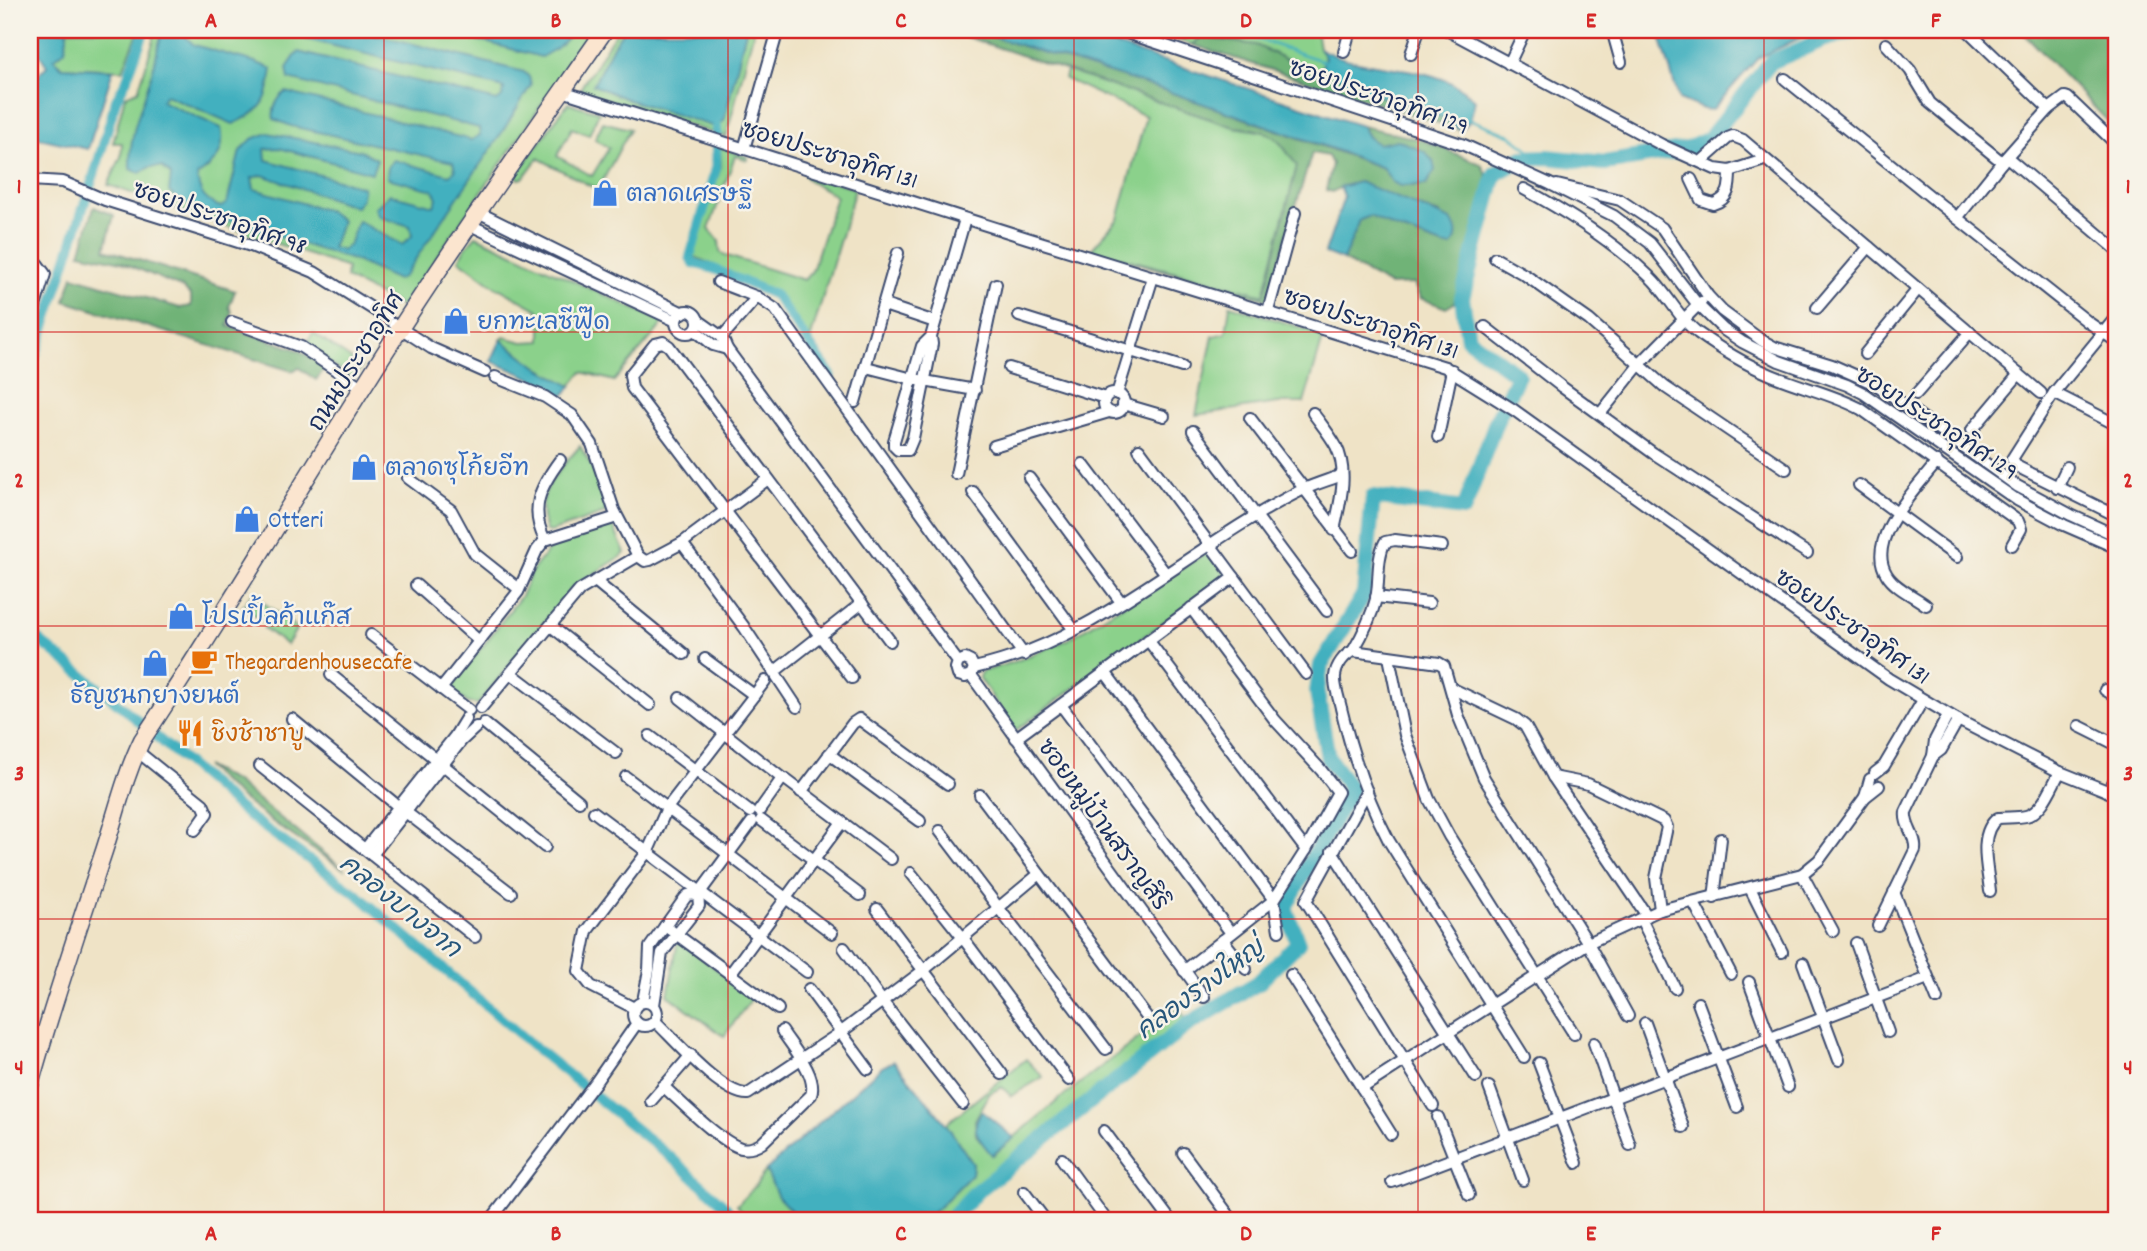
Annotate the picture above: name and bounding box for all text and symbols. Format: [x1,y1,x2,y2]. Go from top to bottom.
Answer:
text: A [205,6,217,39]
text: B [551,6,562,39]
text: C [895,6,907,39]
text: D [1240,6,1252,39]
text: E [1586,6,1597,39]
text: F [1931,6,1942,39]
street label: ซอยประชาอุทิศ 129 [1283,52,1473,146]
street label: ซอยประชาอุทิศ 131 [737,114,921,200]
text: 1 [16,172,22,205]
text: 1 [2125,172,2131,205]
street label: ซอยประชาอุทิศ 98 [127,174,311,266]
shop icon: ตลาดเศรษฐี [590,178,620,208]
place label: ตลาดเศรษฐี [626,178,752,213]
street label: ซอยประชาอุทิศ 131 [1278,281,1462,370]
street label: ถนนประชาอุทิศ [301,285,415,439]
shop icon: ยกทะเลซีฟู๊ด [441,306,471,336]
place label: ยกทะเลซีฟู๊ด [477,306,610,341]
street label: ซอยประชาอุทิศ 129 [1847,359,2024,490]
place label: ตลาดซุโก้ยอีท [385,451,529,487]
shop icon: ตลาดซุโก้ยอีท [349,452,379,482]
text: 2 [14,466,24,499]
text: 2 [2123,466,2133,499]
shop icon: Otteri [232,504,262,534]
place label: Otteri [268,505,323,539]
street label: ซอยประชาอุทิศ 131 [1767,562,1936,695]
place label: โปรเปิ้ลค้าแก๊ส [202,594,353,636]
shop icon: โปรเปิ้ลค้าแก๊ส [166,601,196,631]
cafe icon: Thegardenhousecafe [189,646,219,676]
place label: Thegardenhousecafe [225,647,412,681]
shop icon: ธัญชนกยางยนต์ [140,648,170,678]
place label: ธัญชนกยางยนต์ [70,679,240,715]
restaurant icon: ชิงช้าชาบู [175,718,205,748]
place label: ชิงช้าชาบู [211,718,305,753]
street label: ซอยหมู่บ้านสราญสิริ [1027,732,1176,919]
text: 3 [14,759,24,792]
text: 3 [2123,759,2133,792]
water label: คลองบางจาก [330,847,469,969]
water label: คลองรางใหญ่ [1128,927,1277,1050]
text: 4 [14,1053,24,1086]
text: 4 [2123,1053,2133,1086]
text: A [205,1219,217,1251]
text: B [551,1219,562,1251]
text: C [895,1219,907,1251]
text: D [1240,1219,1252,1251]
text: E [1586,1219,1597,1251]
text: F [1931,1219,1942,1251]

